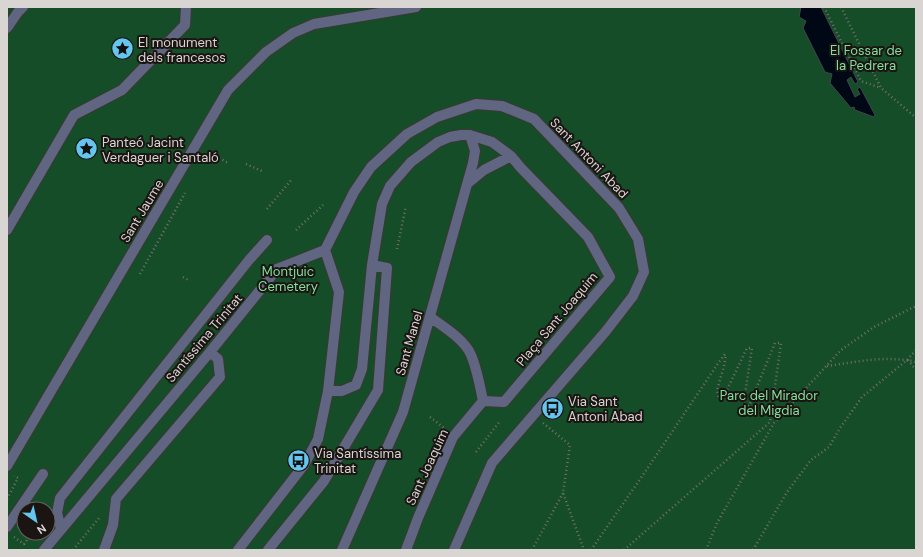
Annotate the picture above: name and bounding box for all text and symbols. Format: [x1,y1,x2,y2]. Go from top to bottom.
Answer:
place label: El monument dels francesos [138,34,226,66]
place icon: El monument dels francesos [109,36,135,62]
park label: El Fossar de la Pedrera [830,42,902,74]
street label: Sant Antoni Abad [546,114,632,202]
place label: Panteó Jacint Verdaguer i Santaló [102,134,219,166]
place icon: Panteó Jacint Verdaguer i Santaló [73,136,99,162]
street label: Sant Jaume [117,176,167,246]
park label: Montjuic Cemetery [258,263,318,295]
street label: Plaça Sant Joaquim [513,268,601,370]
street label: Santíssima Trinitat [162,290,246,386]
street label: Sant Manel [392,309,426,377]
park label: Parc del Mirador del Migdia [720,387,818,419]
place label: Via Sant Antoni Abad [568,393,643,425]
bus stop icon: Via Sant Antoni Abad [540,395,566,421]
street label: Sant Joaquim [402,426,452,508]
place label: Via Santíssima Trinitat [314,445,401,477]
bus stop icon: Via Santíssima Trinitat [285,447,311,473]
north arrow [16,501,56,541]
text: N [34,521,49,537]

